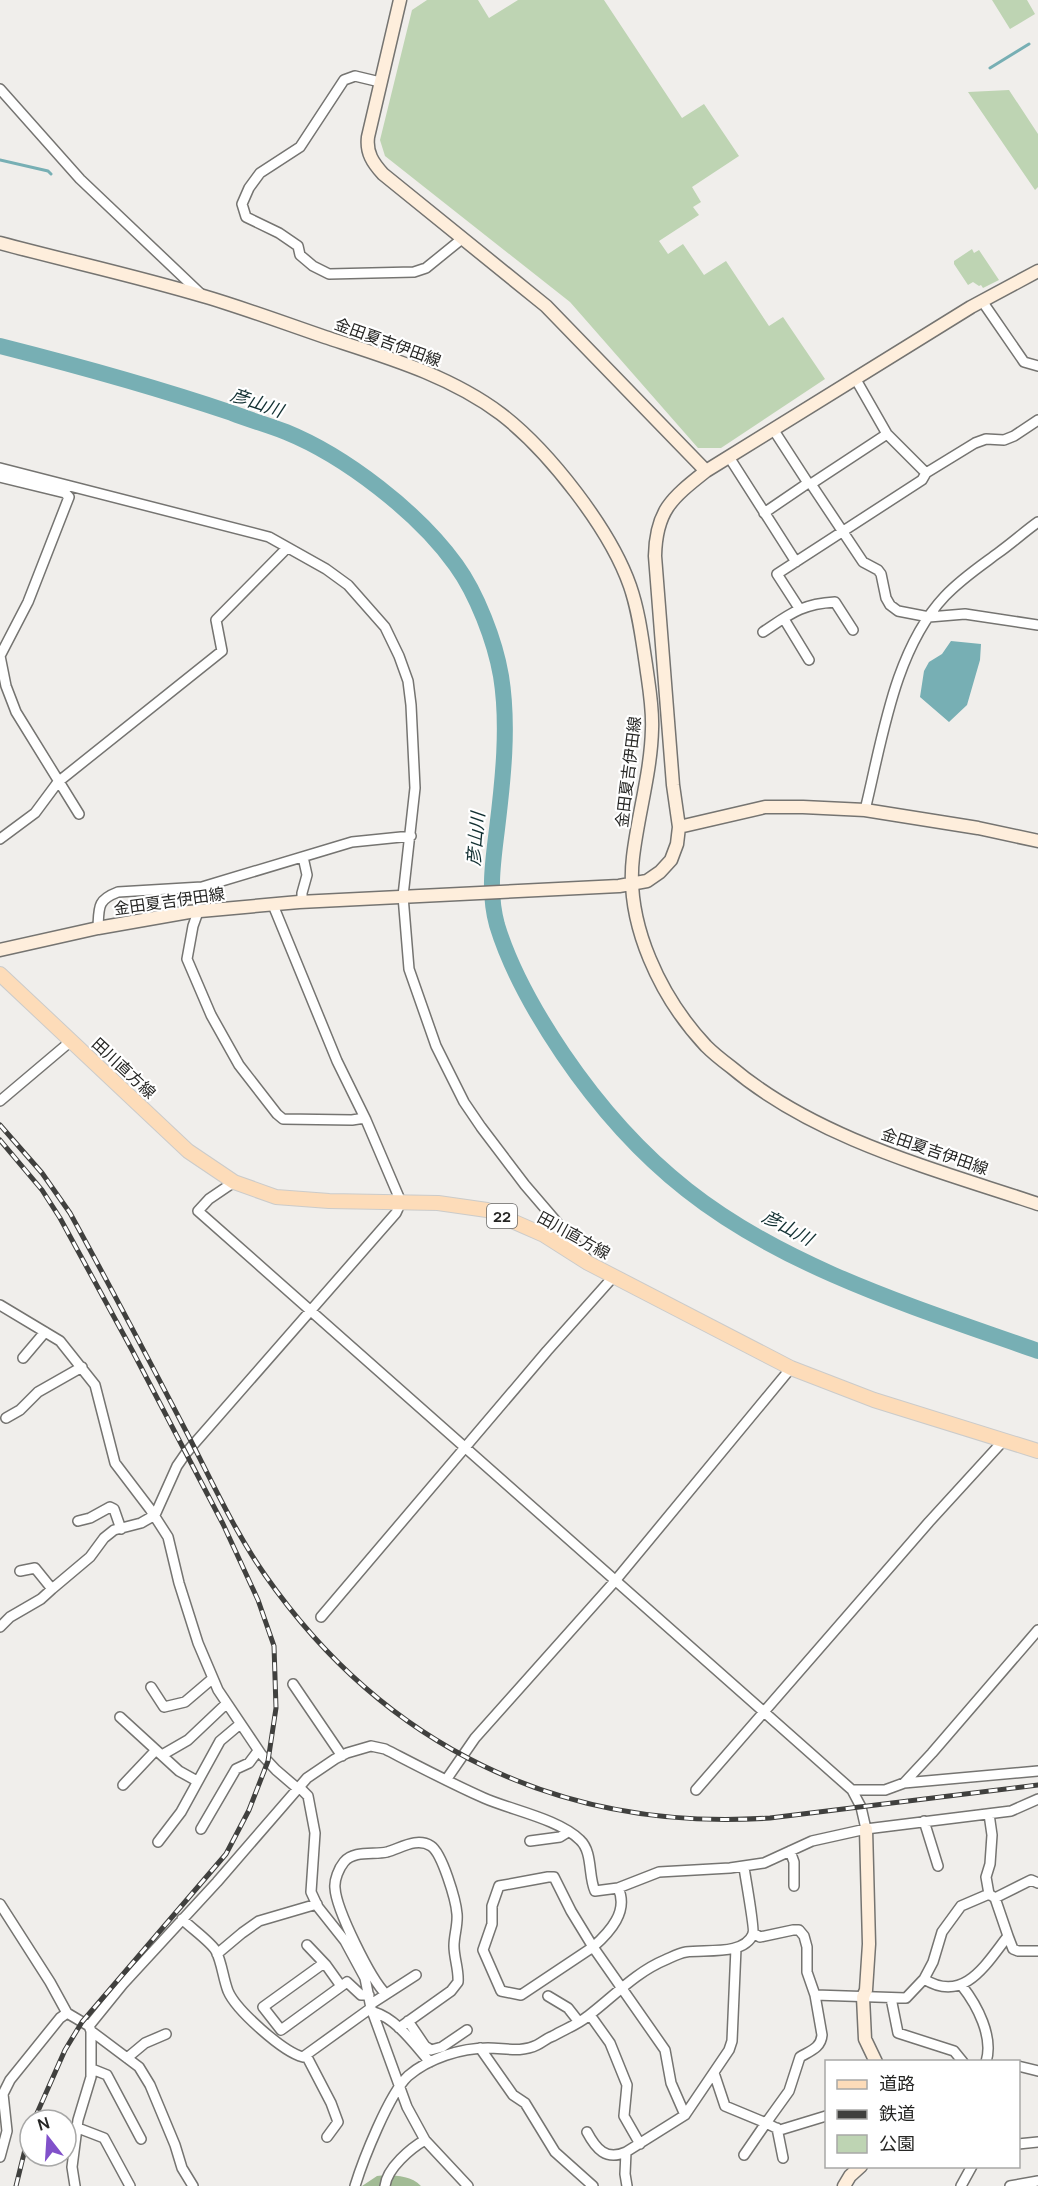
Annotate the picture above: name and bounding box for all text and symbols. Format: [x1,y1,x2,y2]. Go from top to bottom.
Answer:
street label: 金田夏吉伊田線 [332,313,444,371]
water label: 彦山川 [228,382,288,423]
street label: 金田夏吉伊田線 [610,715,646,829]
water label: 彦山川 [461,809,489,867]
street label: 金田夏吉伊田線 [112,882,226,920]
street label: 田川直方線 [87,1033,161,1103]
street label: 金田夏吉伊田線 [878,1122,992,1180]
road number: 22 [487,1204,517,1228]
water label: 彦山川 [759,1204,819,1251]
street label: 田川直方線 [534,1206,614,1264]
legend [825,2060,1020,2168]
text: 道路 [879,2071,915,2095]
text: 鉄道 [879,2101,915,2125]
north arrow [18,2108,78,2168]
text: N [35,2111,52,2136]
text: 公園 [879,2131,915,2155]

